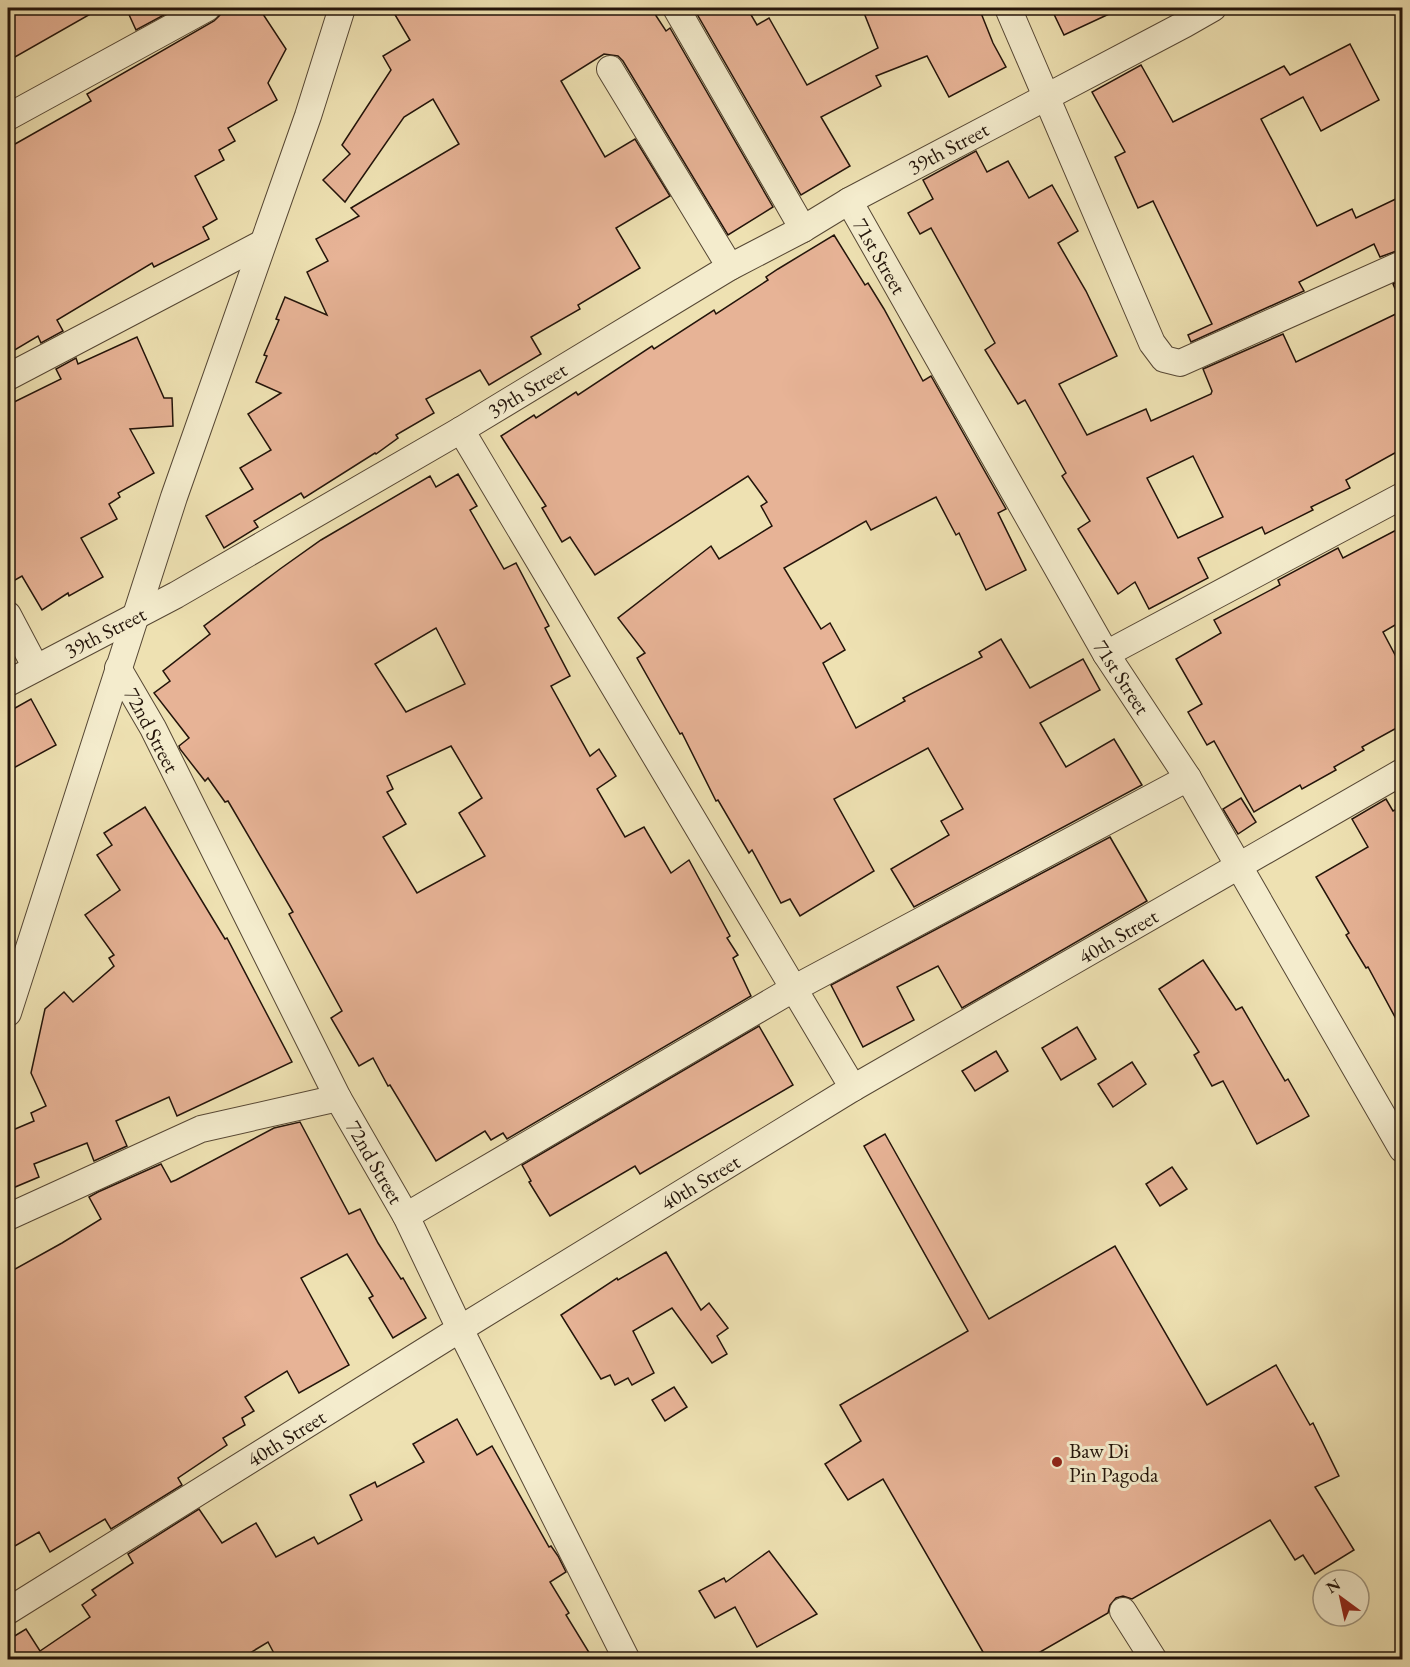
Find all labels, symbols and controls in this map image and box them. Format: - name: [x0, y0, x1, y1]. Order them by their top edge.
- street label: 39th Street: [903, 115, 994, 181]
- street label: 71st Street: [847, 213, 913, 299]
- street label: 39th Street: [482, 356, 572, 424]
- street label: 39th Street: [60, 600, 151, 664]
- street label: 71st Street: [1088, 634, 1156, 720]
- street label: 72nd Street: [118, 683, 186, 777]
- street label: 40th Street: [1073, 902, 1163, 970]
- street label: 72nd Street: [340, 1115, 410, 1209]
- street label: 40th Street: [655, 1148, 745, 1216]
- street label: 40th Street: [242, 1403, 331, 1473]
- place label: Baw Di Pin Pagoda: [1069, 1437, 1159, 1488]
- marker: Baw Di Pin Pagoda: [1050, 1455, 1064, 1469]
- north arrow: [1311, 1568, 1371, 1628]
- text: N: [1322, 1573, 1344, 1598]

